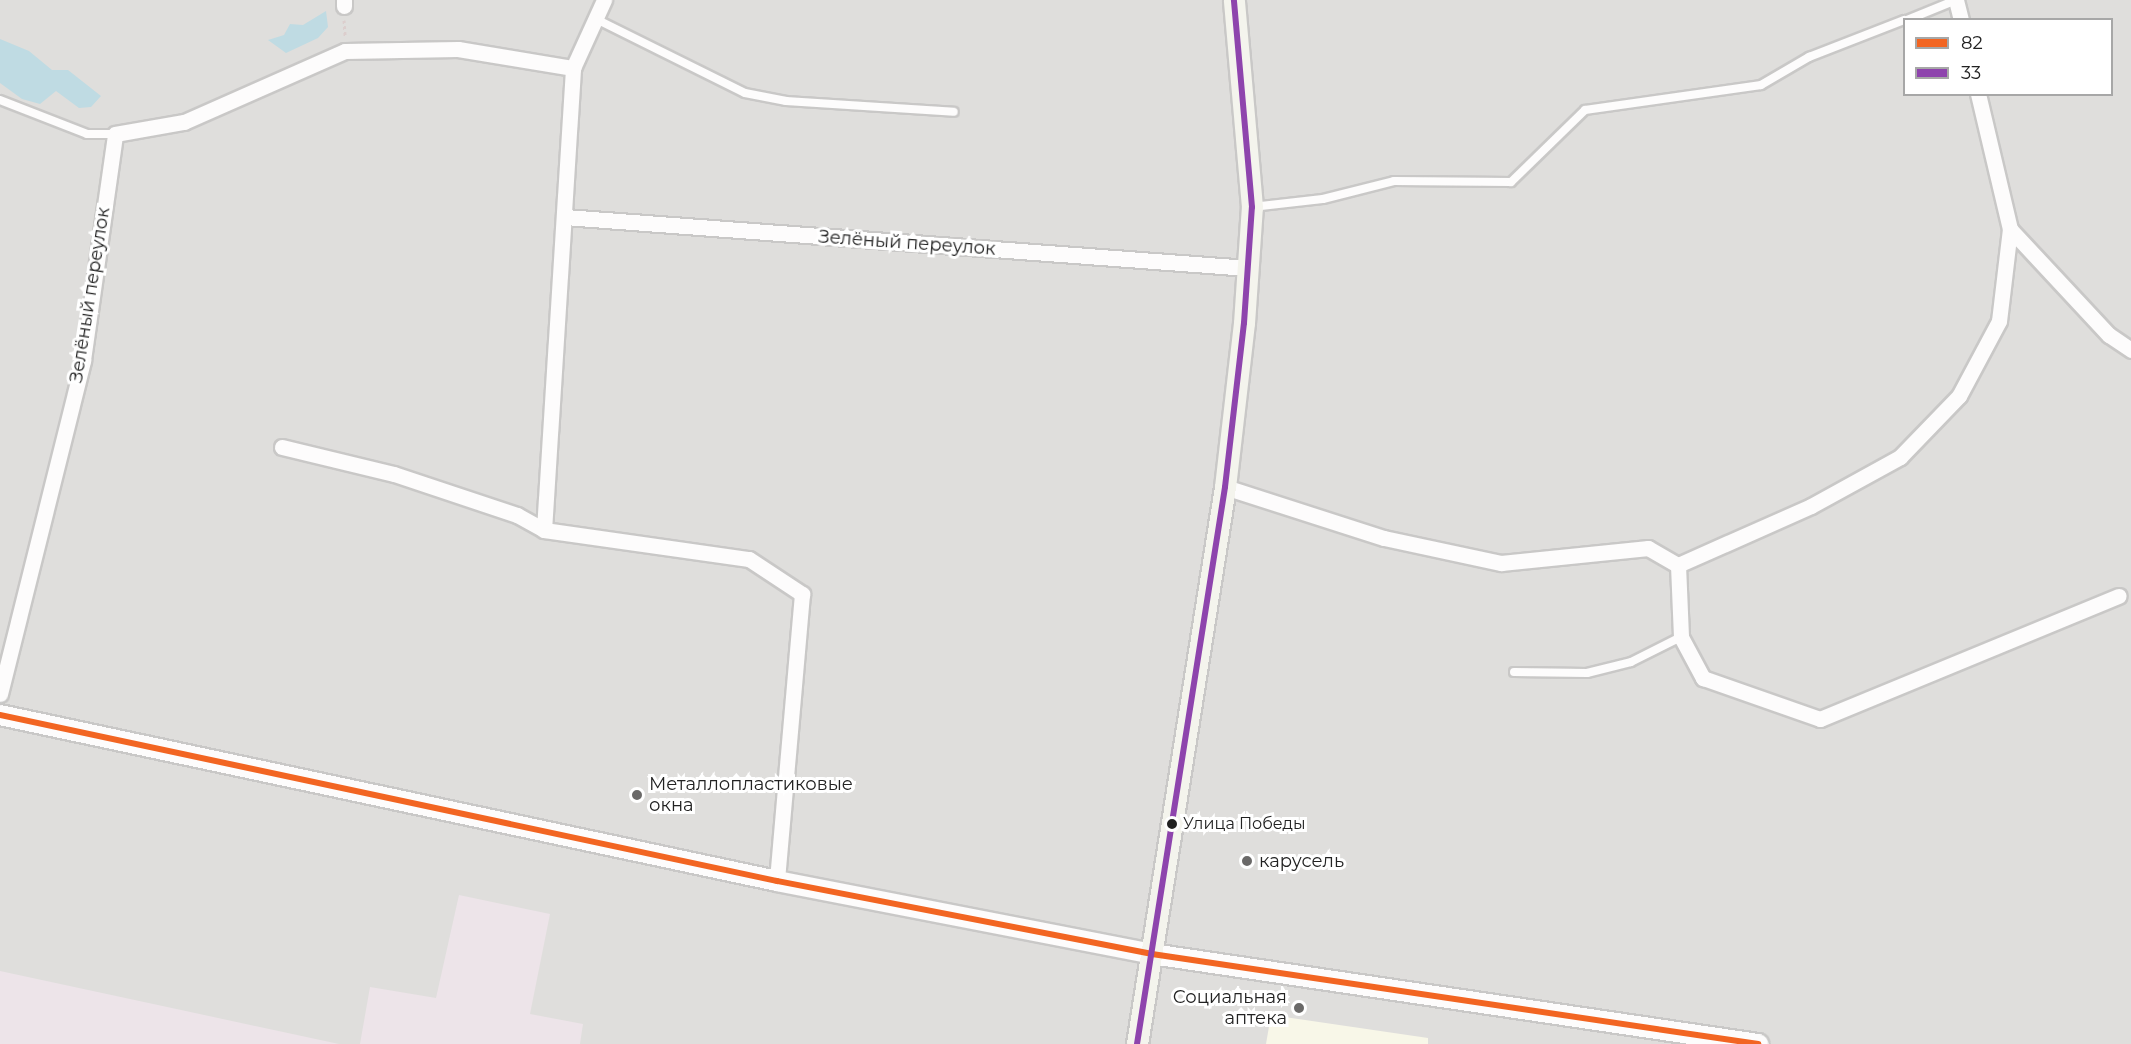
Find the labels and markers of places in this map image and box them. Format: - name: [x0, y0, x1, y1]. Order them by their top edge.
- place label: Металлопластиковые окна: [649, 774, 853, 816]
- marker: Металлопластиковые окна: [630, 788, 644, 802]
- place label: Улица Победы: [1183, 814, 1306, 834]
- marker: Улица Победы: [1166, 818, 1178, 830]
- place label: карусель: [1259, 850, 1344, 872]
- marker: карусель: [1240, 854, 1254, 868]
- place label: Социальная аптека: [1173, 987, 1287, 1030]
- marker: Социальная аптека: [1292, 1001, 1306, 1015]

